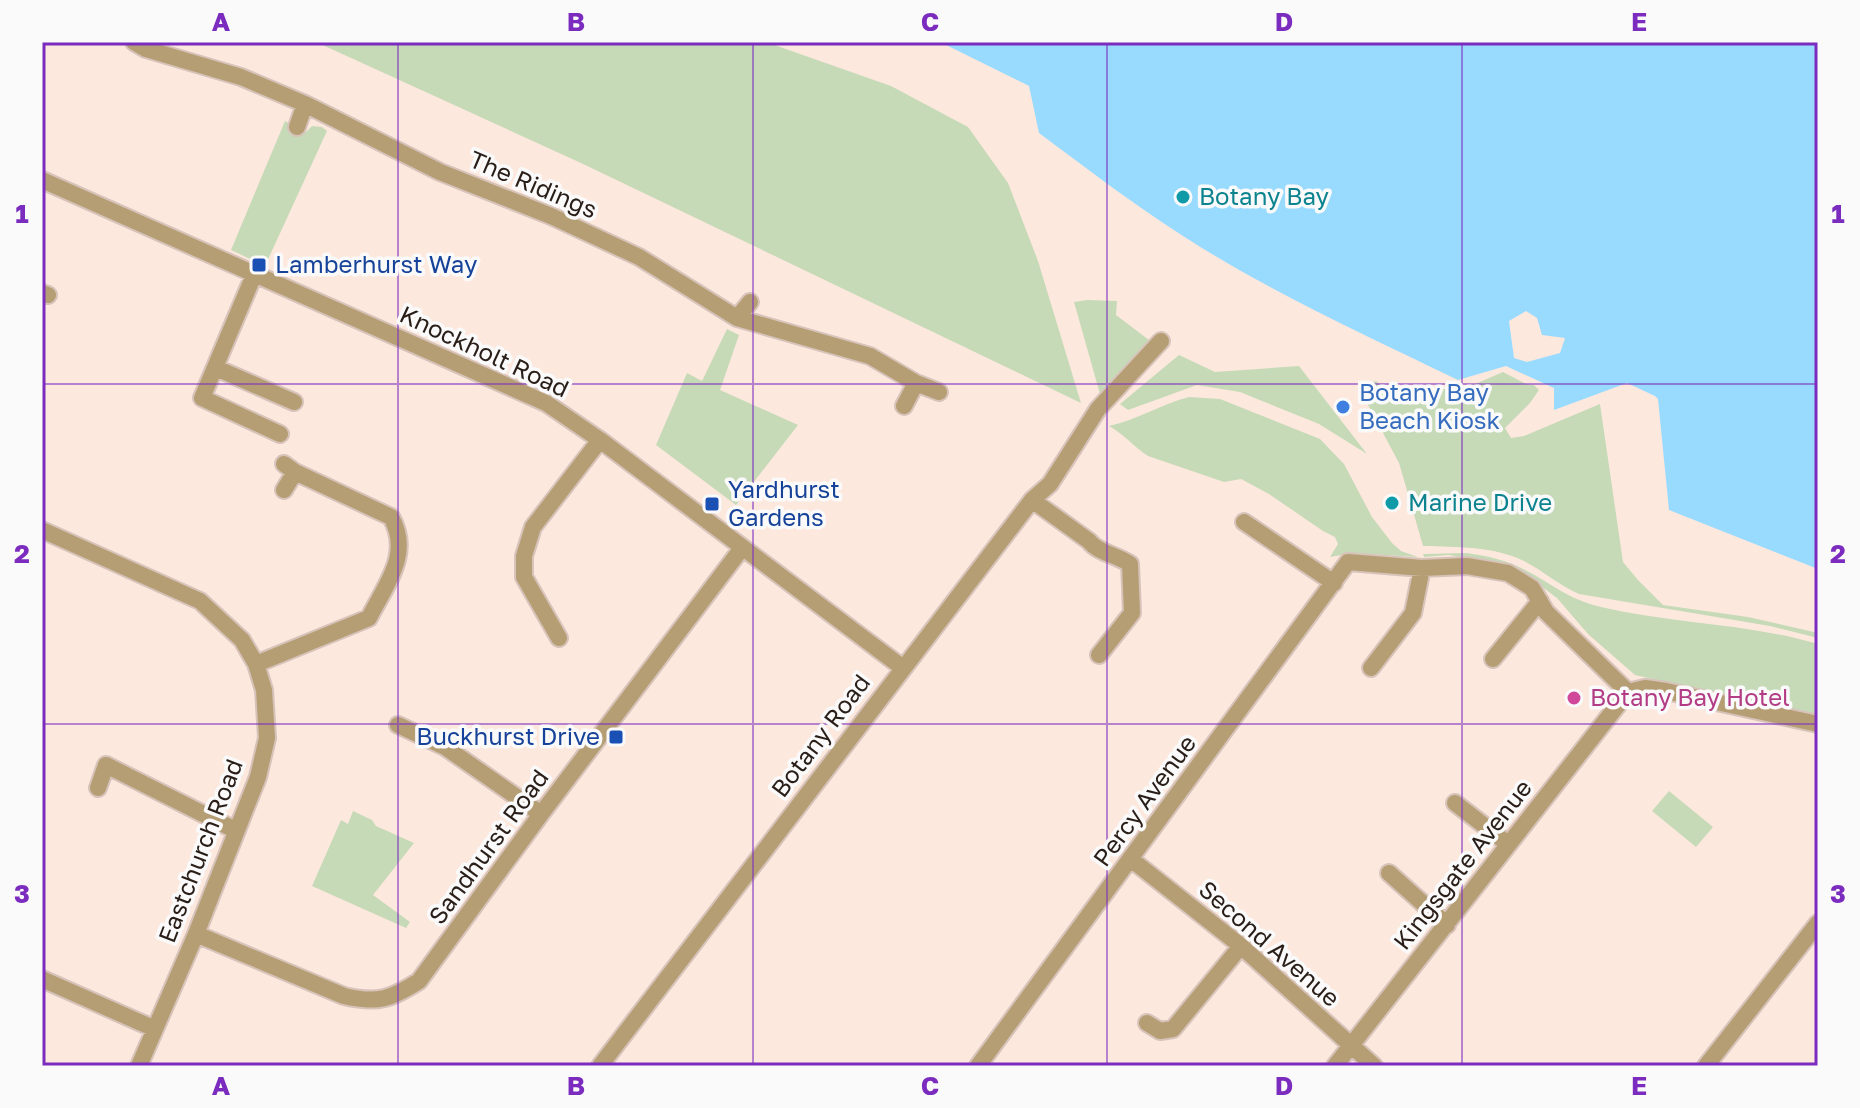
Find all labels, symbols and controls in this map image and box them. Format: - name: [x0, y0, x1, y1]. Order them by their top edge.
- text: A: [212, 6, 231, 37]
- text: B: [567, 6, 585, 37]
- text: C: [921, 6, 939, 37]
- text: D: [1275, 6, 1293, 37]
- text: E: [1631, 6, 1647, 37]
- street label: The Ridings: [465, 144, 602, 223]
- place label: Botany Bay: [1199, 181, 1329, 210]
- marker: Botany Bay: [1174, 188, 1192, 206]
- text: 1: [15, 198, 29, 229]
- text: 1: [1831, 198, 1845, 229]
- place label: Lamberhurst Way: [275, 249, 477, 278]
- marker: Lamberhurst Way: [250, 256, 268, 274]
- street label: Knockholt Road: [396, 299, 574, 402]
- place label: Botany Bay Beach Kiosk: [1359, 377, 1500, 434]
- marker: Botany Bay Beach Kiosk: [1334, 398, 1352, 416]
- place label: Yardhurst Gardens: [728, 474, 840, 531]
- place label: Marine Drive: [1408, 487, 1552, 516]
- marker: Marine Drive: [1383, 494, 1401, 512]
- marker: Yardhurst Gardens: [703, 495, 721, 513]
- text: 2: [14, 538, 30, 569]
- text: 2: [1830, 538, 1846, 569]
- street label: Botany Road: [764, 668, 875, 802]
- place label: Botany Bay Hotel: [1590, 682, 1790, 711]
- marker: Botany Bay Hotel: [1565, 689, 1583, 707]
- place label: Buckhurst Drive: [416, 721, 600, 750]
- marker: Buckhurst Drive: [607, 728, 625, 746]
- street label: Percy Avenue: [1086, 729, 1201, 871]
- street label: Eastchurch Road: [151, 755, 248, 946]
- street label: Sandhurst Road: [422, 763, 554, 929]
- street label: Kingsgate Avenue: [1386, 773, 1537, 955]
- street label: Second Avenue: [1194, 874, 1346, 1012]
- text: 3: [14, 878, 30, 909]
- text: 3: [1830, 878, 1846, 909]
- text: A: [212, 1070, 231, 1101]
- text: B: [567, 1070, 585, 1101]
- text: C: [921, 1070, 939, 1101]
- text: D: [1275, 1070, 1293, 1101]
- text: E: [1631, 1070, 1647, 1101]

